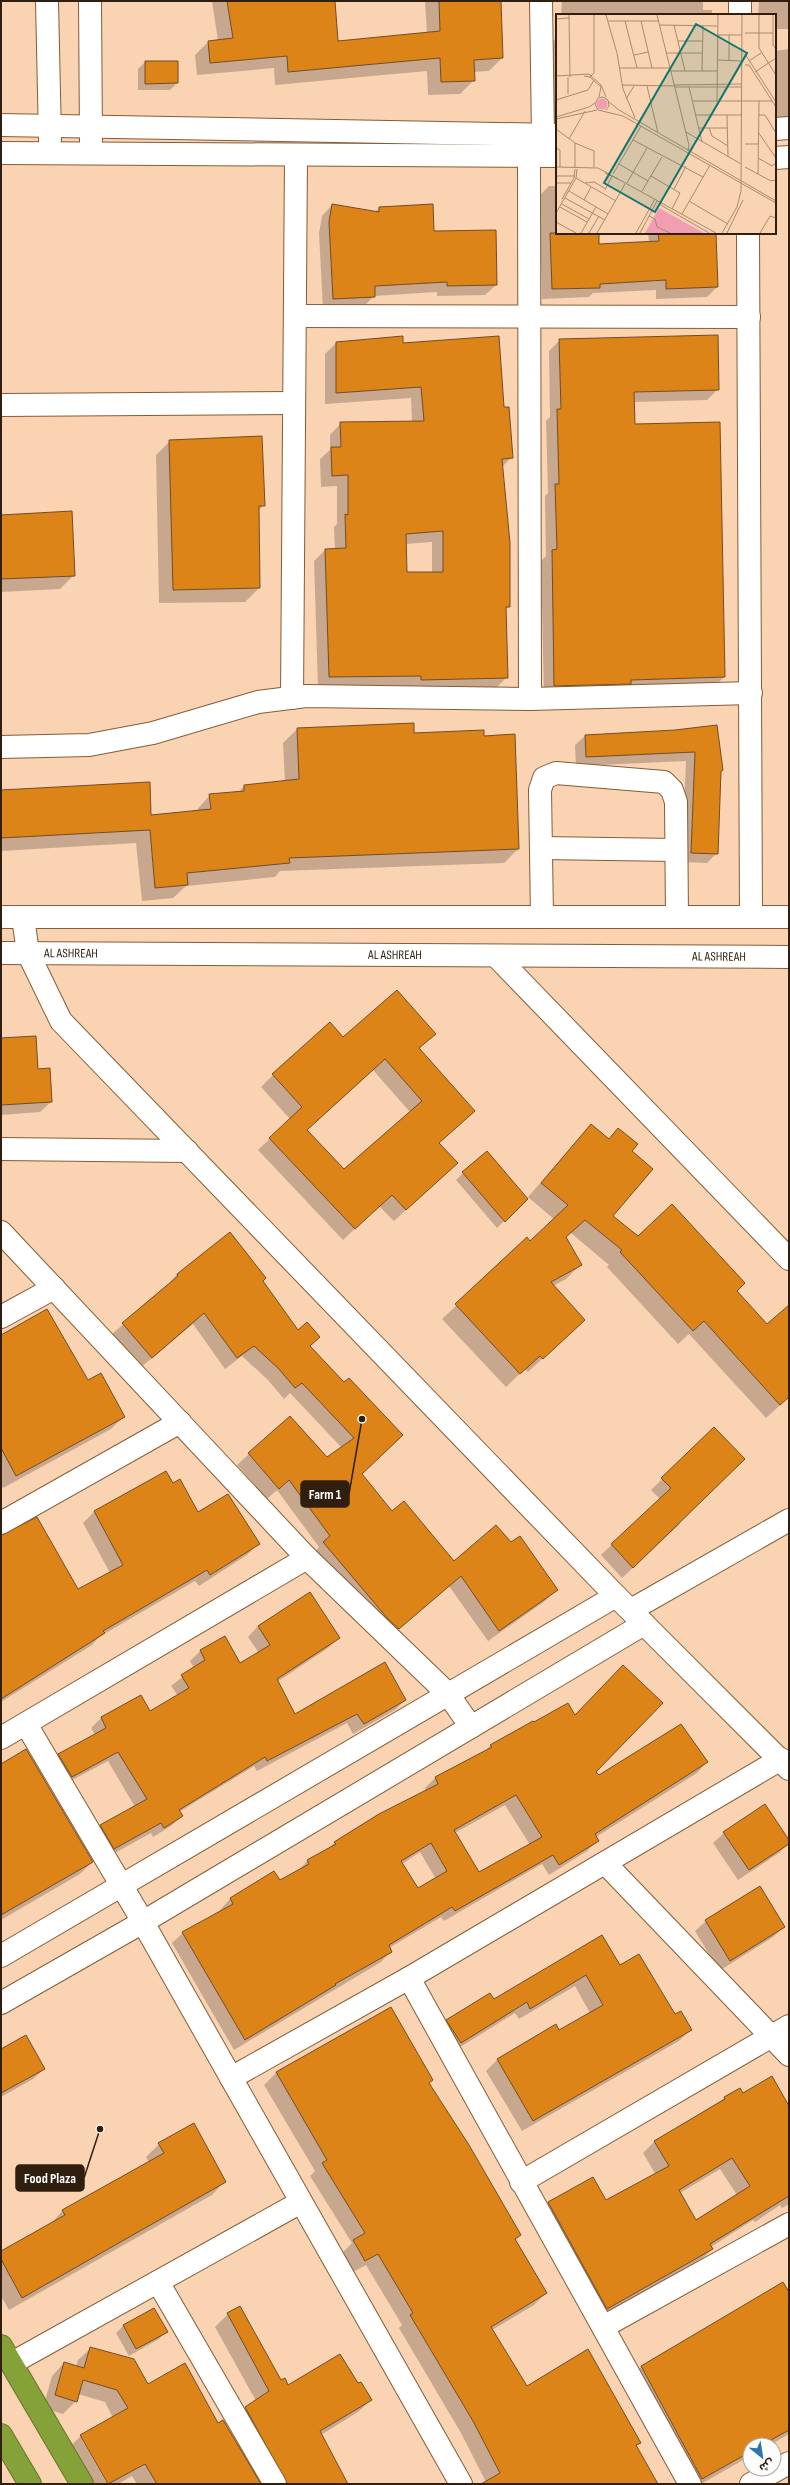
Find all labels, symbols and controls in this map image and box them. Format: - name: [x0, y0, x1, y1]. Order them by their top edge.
- inset map: [556, 14, 776, 234]
- street label: AL ASHREAH: [43, 945, 98, 961]
- street label: AL ASHREAH: [367, 947, 422, 963]
- street label: AL ASHREAH: [691, 949, 746, 965]
- callout: Farm 1: [301, 1481, 349, 1507]
- text: Farm 1: [309, 1486, 342, 1503]
- callout: Food Plaza: [16, 2165, 84, 2191]
- text: Food Plaza: [24, 2170, 76, 2187]
- north arrow: [742, 2437, 782, 2477]
- text: ش: [757, 2456, 777, 2475]

